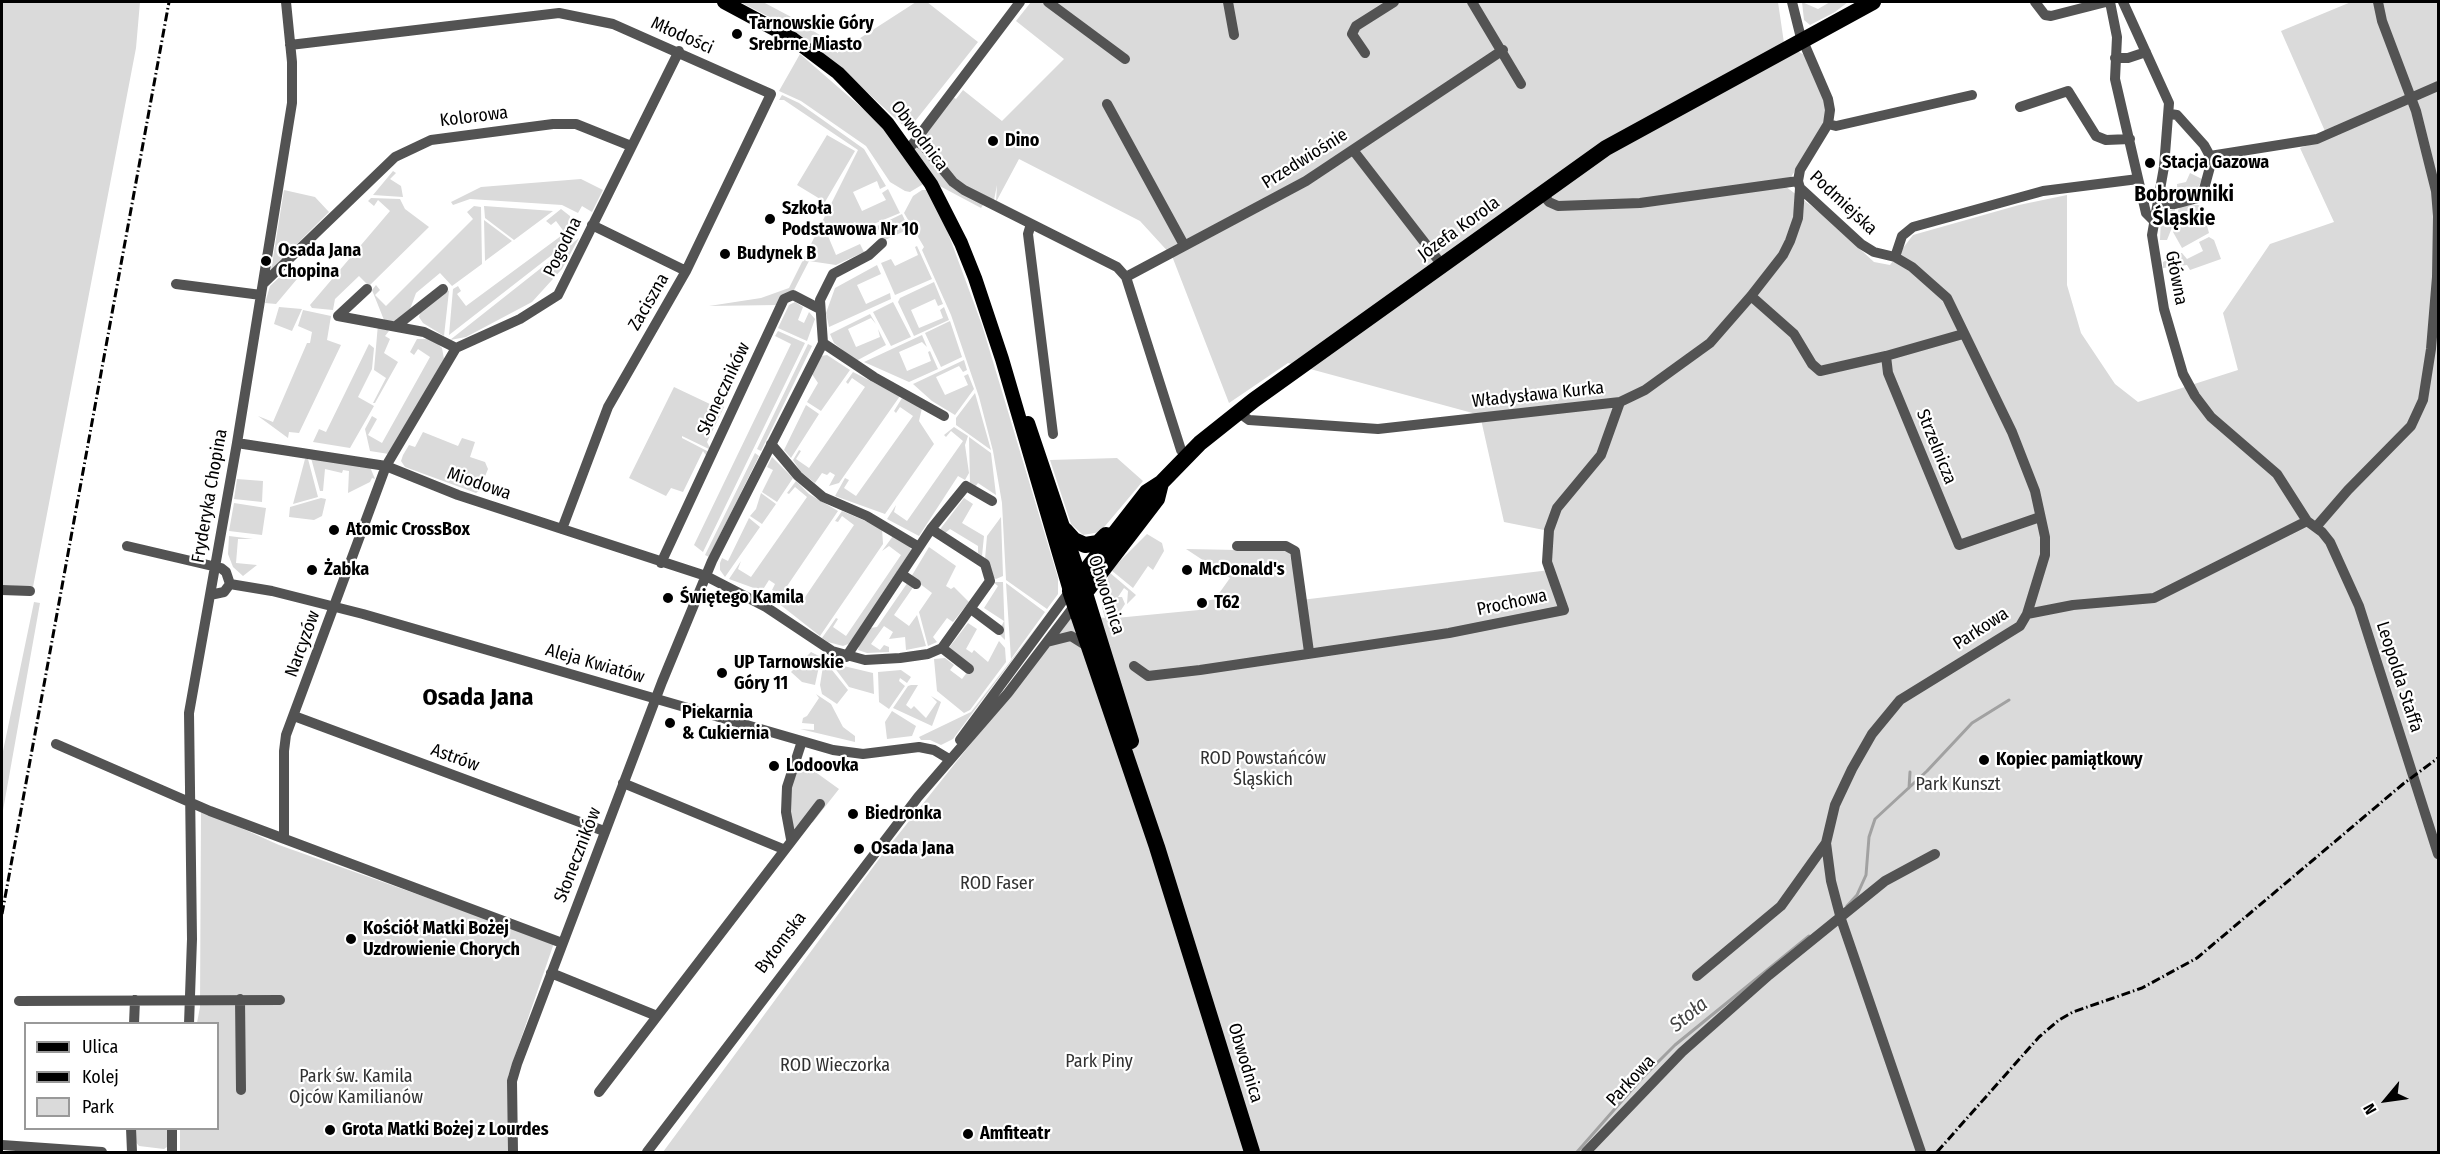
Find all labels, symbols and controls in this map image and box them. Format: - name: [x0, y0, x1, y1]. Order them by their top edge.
- street label: Młodości: [647, 13, 717, 59]
- place label: Tarnowskie Góry Srebrne Miasto: [749, 13, 874, 56]
- marker: Tarnowskie Góry Srebrne Miasto: [730, 27, 744, 41]
- street label: Obwodnica: [886, 97, 952, 175]
- street label: Kolorowa: [439, 102, 509, 132]
- street label: Przedwiośnie: [1258, 124, 1352, 194]
- place label: Dino: [1005, 130, 1039, 152]
- marker: Dino: [986, 134, 1000, 148]
- place label: Stacja Gazowa: [2162, 152, 2269, 174]
- marker: Stacja Gazowa: [2143, 156, 2157, 170]
- street label: Podmiejska: [1805, 166, 1881, 240]
- district label: Bobrowniki Śląskie: [2134, 182, 2234, 232]
- street label: Józefa Korola: [1414, 192, 1504, 266]
- place label: Szkoła Podstawowa Nr 10: [782, 198, 919, 240]
- marker: Szkoła Podstawowa Nr 10: [763, 212, 777, 226]
- street label: Pogodna: [539, 214, 587, 280]
- place label: Osada Jana Chopina: [278, 240, 361, 282]
- place label: Budynek B: [737, 243, 816, 265]
- marker: Budynek B: [718, 247, 732, 261]
- street label: Główna: [2160, 249, 2192, 307]
- marker: Osada Jana Chopina: [259, 254, 273, 268]
- street label: Zaciszna: [624, 270, 674, 334]
- street label: Słoneczników: [693, 339, 755, 439]
- street label: Władysława Kurka: [1471, 377, 1605, 413]
- street label: Strzelnicza: [1911, 406, 1961, 488]
- street label: Fryderyka Chopina: [188, 427, 232, 565]
- street label: Miodowa: [444, 463, 514, 505]
- place label: Atomic CrossBox: [346, 519, 470, 541]
- marker: Atomic CrossBox: [327, 523, 341, 537]
- street label: Obwodnica: [1083, 553, 1129, 637]
- place label: Żabka: [324, 559, 369, 581]
- place label: McDonald's: [1199, 559, 1285, 581]
- marker: Żabka: [305, 563, 319, 577]
- marker: McDonald's: [1180, 563, 1194, 577]
- street label: Prochowa: [1475, 585, 1549, 621]
- place label: Świętego Kamila: [680, 587, 804, 609]
- marker: Świętego Kamila: [661, 591, 675, 605]
- place label: T62: [1214, 592, 1240, 614]
- marker: T62: [1195, 596, 1209, 610]
- street label: Parkowa: [1949, 603, 2013, 655]
- street label: Narcyzów: [281, 608, 325, 680]
- street label: Leopolda Staffa: [2371, 619, 2427, 735]
- street label: Aleja Kwiatów: [543, 640, 647, 688]
- place label: UP Tarnowskie Góry 11: [734, 652, 844, 694]
- marker: UP Tarnowskie Góry 11: [715, 666, 729, 680]
- district label: Osada Jana: [423, 684, 533, 712]
- place label: Piekarnia & Cukiernia: [682, 702, 769, 744]
- marker: Piekarnia & Cukiernia: [663, 716, 677, 730]
- street label: Astrów: [428, 739, 482, 777]
- park label: ROD Powstańców Śląskich: [1200, 748, 1326, 790]
- place label: Kopiec pamiątkowy: [1996, 749, 2143, 771]
- marker: Kopiec pamiątkowy: [1977, 753, 1991, 767]
- place label: Lodoovka: [786, 755, 859, 777]
- marker: Lodoovka: [767, 759, 781, 773]
- park label: Park Kunszt: [1915, 774, 2001, 796]
- place label: Biedronka: [865, 803, 942, 825]
- street label: Słoneczników: [550, 804, 606, 906]
- marker: Biedronka: [846, 807, 860, 821]
- place label: Osada Jana: [871, 838, 954, 860]
- marker: Osada Jana: [852, 842, 866, 856]
- park label: ROD Faser: [960, 873, 1034, 895]
- street label: Bytomska: [751, 908, 811, 978]
- place label: Kościół Matki Bożej Uzdrowienie Chorych: [363, 918, 520, 960]
- marker: Kościół Matki Bożej Uzdrowienie Chorych: [344, 932, 358, 946]
- water label: Stoła: [1665, 992, 1713, 1038]
- street label: Obwodnica: [1223, 1021, 1267, 1105]
- legend: [24, 1022, 219, 1130]
- text: Ulica: [82, 1036, 118, 1058]
- park label: Park Piny: [1065, 1051, 1133, 1073]
- street label: Parkowa: [1602, 1051, 1660, 1111]
- park label: ROD Wieczorka: [780, 1055, 890, 1077]
- text: Kolej: [82, 1066, 119, 1088]
- park label: Park św. Kamila Ojców Kamilianów: [289, 1066, 423, 1108]
- north arrow: [2356, 1070, 2416, 1130]
- text: Park: [82, 1096, 114, 1118]
- text: N: [2359, 1100, 2380, 1118]
- place label: Grota Matki Bożej z Lourdes: [342, 1119, 549, 1141]
- marker: Grota Matki Bożej z Lourdes: [323, 1123, 337, 1137]
- place label: Amfiteatr: [980, 1123, 1050, 1145]
- marker: Amfiteatr: [961, 1127, 975, 1141]

